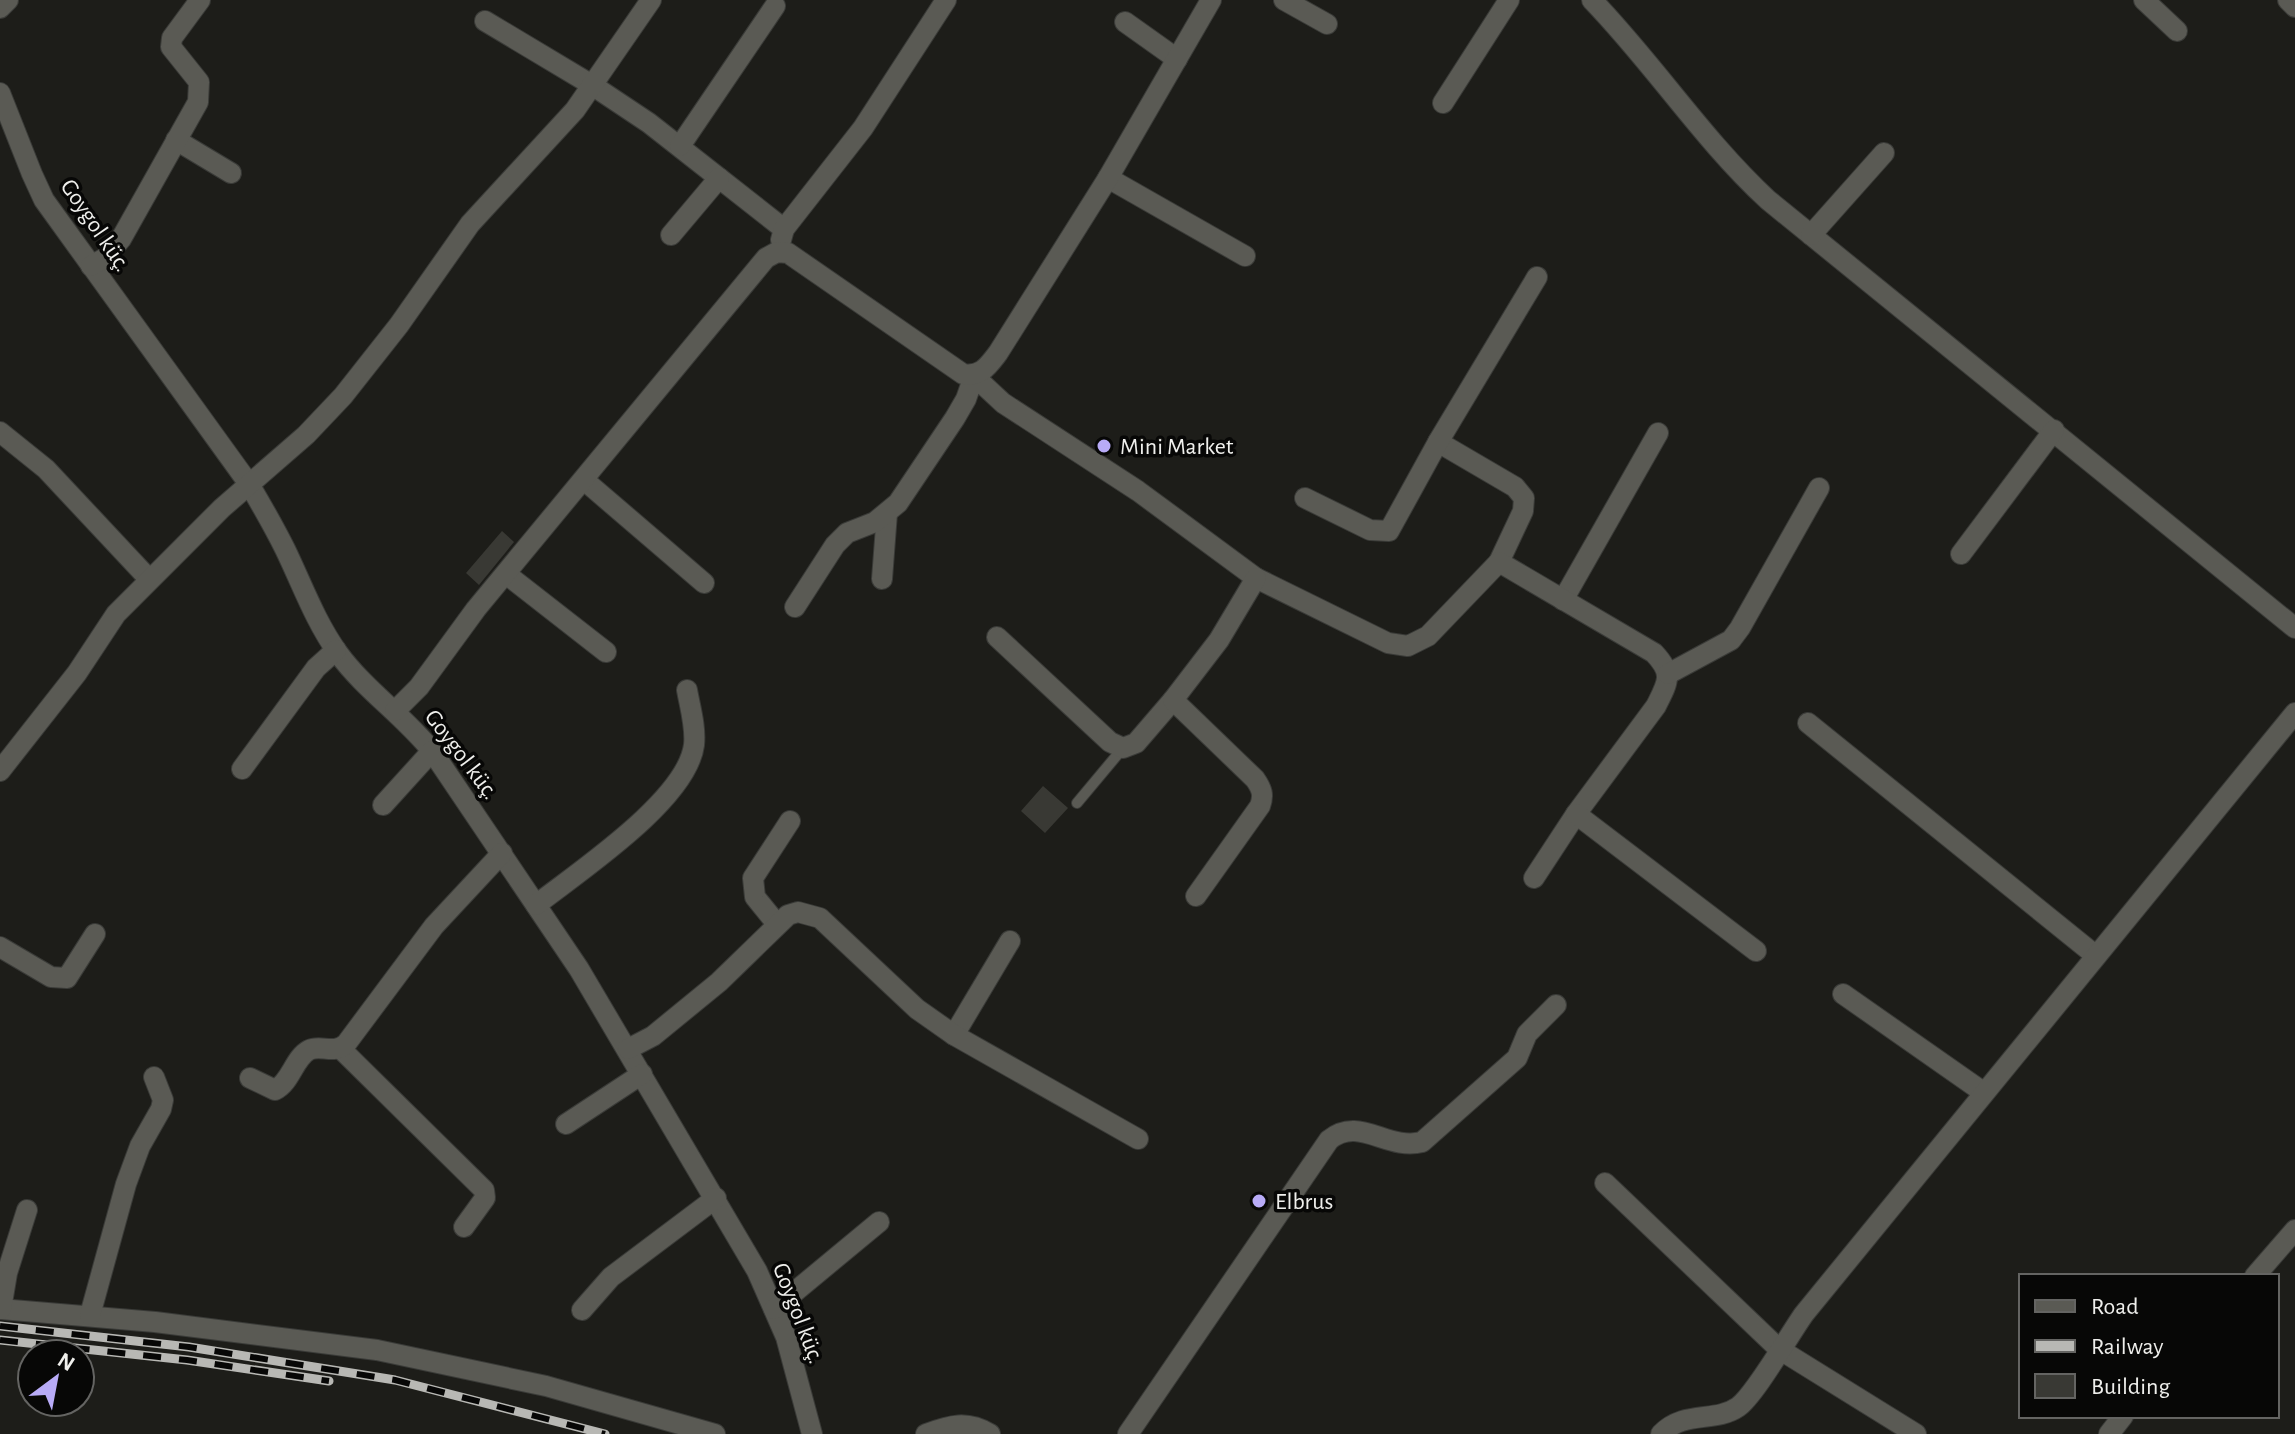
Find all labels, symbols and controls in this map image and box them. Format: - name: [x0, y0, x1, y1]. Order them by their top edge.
- street label: Goygol küç.: [56, 175, 135, 276]
- place label: Mini Market: [1120, 435, 1234, 459]
- marker: Mini Market: [1095, 437, 1113, 455]
- street label: Goygol küç.: [420, 705, 503, 804]
- place label: Elbrus: [1275, 1190, 1333, 1214]
- marker: Elbrus: [1250, 1192, 1268, 1210]
- street label: Goygol küç.: [768, 1260, 828, 1367]
- legend: [2019, 1274, 2279, 1418]
- text: Road: [2091, 1295, 2139, 1319]
- text: Railway: [2091, 1335, 2163, 1359]
- north arrow: [16, 1338, 96, 1418]
- text: N: [54, 1349, 78, 1375]
- text: Building: [2091, 1375, 2170, 1399]

